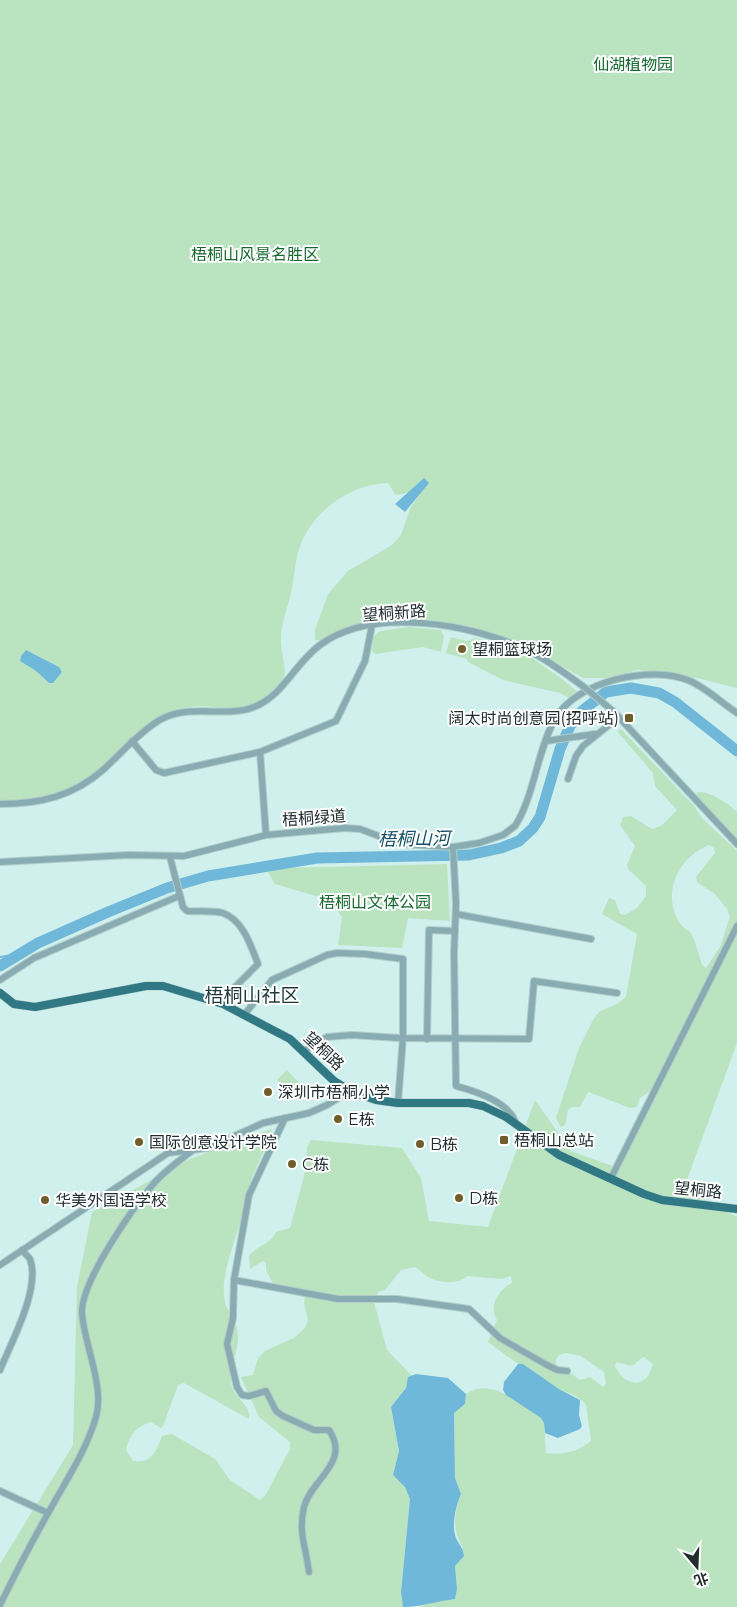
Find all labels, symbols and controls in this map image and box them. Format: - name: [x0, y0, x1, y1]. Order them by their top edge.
- park label: 仙湖植物园: [593, 55, 673, 74]
- park label: 梧桐山风景名胜区: [191, 245, 319, 264]
- street label: 望桐新路: [361, 601, 427, 625]
- place label: 望桐篮球场: [472, 640, 552, 659]
- marker: 望桐篮球场: [456, 643, 468, 655]
- place label: 阔太时尚创意园(招呼站): [448, 709, 619, 728]
- marker: 阔太时尚创意园(招呼站): [623, 712, 635, 724]
- street label: 梧桐绿道: [281, 806, 347, 830]
- water label: 梧桐山河: [378, 827, 453, 851]
- park label: 梧桐山文体公园: [319, 893, 431, 912]
- district label: 梧桐山社区: [204, 984, 300, 1007]
- street label: 望桐路: [300, 1028, 348, 1074]
- place label: 深圳市梧桐小学: [278, 1083, 390, 1102]
- marker: 深圳市梧桐小学: [262, 1086, 274, 1098]
- place label: E栋: [348, 1110, 375, 1129]
- marker: E栋: [332, 1113, 344, 1125]
- place label: 梧桐山总站: [514, 1131, 594, 1150]
- place label: 国际创意设计学院: [149, 1133, 277, 1152]
- marker: 梧桐山总站: [498, 1134, 510, 1146]
- place label: B栋: [430, 1135, 458, 1154]
- marker: 国际创意设计学院: [133, 1136, 145, 1148]
- marker: B栋: [414, 1138, 426, 1150]
- place label: C栋: [302, 1155, 329, 1174]
- marker: C栋: [286, 1158, 298, 1170]
- street label: 望桐路: [673, 1178, 723, 1202]
- place label: D栋: [469, 1189, 498, 1208]
- place label: 华美外国语学校: [55, 1191, 167, 1210]
- marker: D栋: [453, 1192, 465, 1204]
- marker: 华美外国语学校: [39, 1194, 51, 1206]
- north arrow: [672, 1542, 722, 1592]
- text: 北: [692, 1569, 711, 1590]

